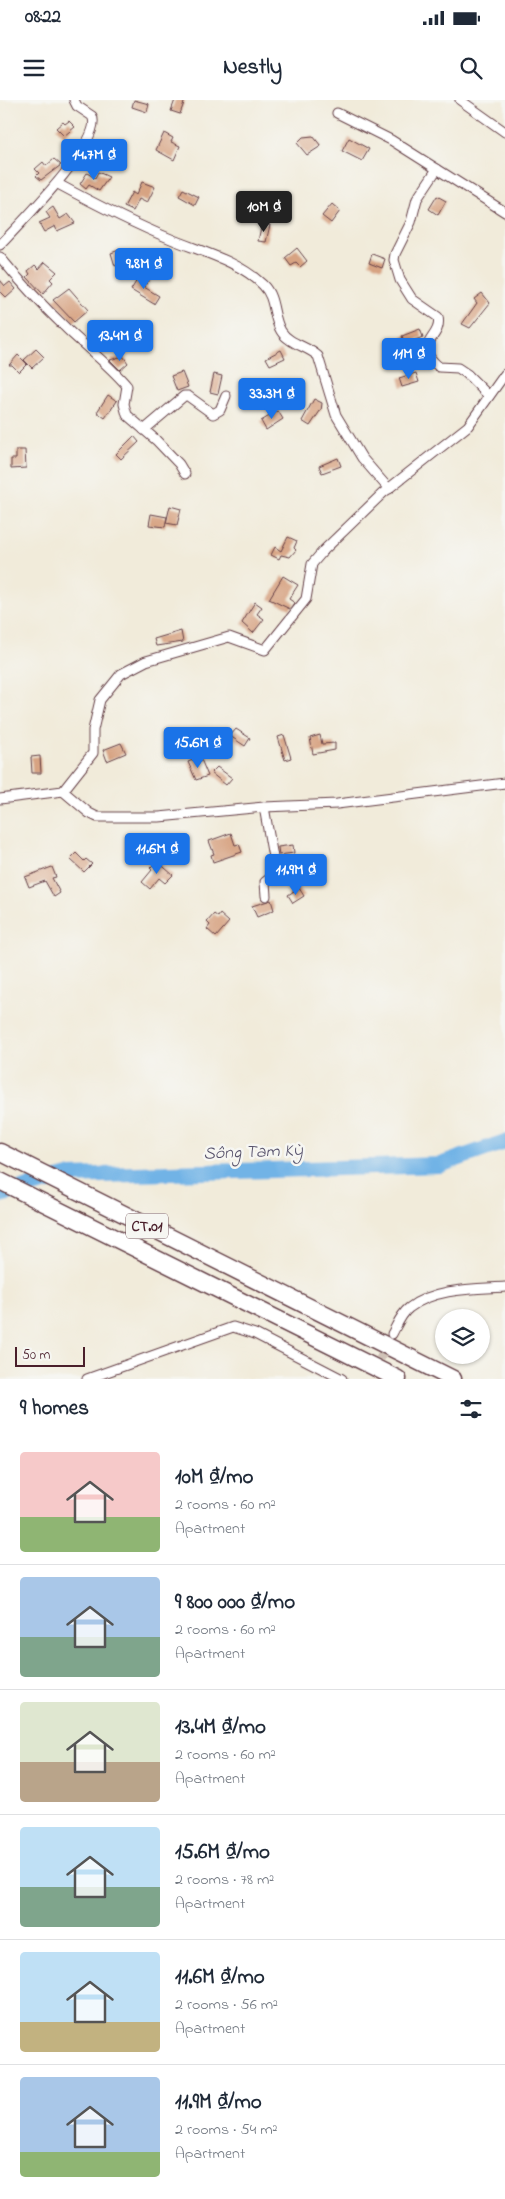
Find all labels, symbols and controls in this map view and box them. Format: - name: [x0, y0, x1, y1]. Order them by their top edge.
- text: 08:22: [25, 4, 61, 31]
- text: Nestly: [223, 52, 282, 84]
- icon: menu: [20, 54, 48, 82]
- icon: search: [457, 54, 485, 82]
- pin: 14.7M ₫: [48, 138, 140, 181]
- text: 14.7M ₫: [72, 143, 116, 167]
- pin: 10M ₫: [229, 190, 299, 233]
- text: 10M ₫: [247, 195, 281, 219]
- pin: 9.8M ₫: [103, 248, 185, 290]
- text: 9.8M ₫: [126, 252, 162, 276]
- pin: 13.4M ₫: [74, 320, 166, 362]
- text: 13.4M ₫: [98, 324, 142, 348]
- pin: 11M ₫: [374, 338, 444, 380]
- text: 11M ₫: [393, 342, 425, 366]
- pin: 33.3M ₫: [226, 378, 318, 420]
- text: 33.3M ₫: [249, 382, 295, 406]
- pin: 15.6M ₫: [152, 726, 244, 769]
- text: 15.6M ₫: [175, 731, 221, 755]
- pin: 11.6M ₫: [111, 832, 203, 875]
- text: 11.6M ₫: [136, 837, 178, 861]
- pin: 11.9M ₫: [250, 854, 342, 896]
- text: 11.9M ₫: [276, 858, 316, 882]
- water label: Sông Tam Kỳ: [203, 1138, 304, 1168]
- road number: CT.01: [126, 1214, 168, 1238]
- map controls: [435, 1309, 490, 1364]
- button: layers: [435, 1309, 490, 1364]
- scale bar: [15, 1344, 85, 1367]
- text: 50 m: [22, 1345, 50, 1366]
- text: 9 homes: [20, 1394, 89, 1424]
- icon: filters: [457, 1395, 485, 1423]
- text: 10M ₫/mo: [175, 1463, 254, 1493]
- icon: home: [60, 1472, 120, 1532]
- text: 2 rooms · 60 m²: [175, 1493, 276, 1517]
- text: Apartment: [175, 1517, 245, 1541]
- text: 9 800 000 ₫/mo: [175, 1588, 295, 1618]
- icon: home: [60, 1597, 120, 1657]
- text: 2 rooms · 60 m²: [175, 1618, 276, 1642]
- text: Apartment: [175, 1642, 245, 1666]
- text: 13.4M ₫/mo: [175, 1713, 266, 1743]
- icon: home: [60, 1722, 120, 1782]
- text: 2 rooms · 60 m²: [175, 1743, 276, 1767]
- text: Apartment: [175, 1767, 245, 1791]
- text: 15.6M ₫/mo: [175, 1838, 270, 1868]
- icon: home: [60, 1847, 120, 1907]
- text: 2 rooms · 78 m²: [175, 1868, 274, 1892]
- text: Apartment: [175, 1892, 245, 1916]
- text: 11.6M ₫/mo: [175, 1963, 265, 1993]
- icon: home: [60, 1972, 120, 2032]
- text: 2 rooms · 56 m²: [175, 1993, 278, 2017]
- text: Apartment: [175, 2017, 245, 2041]
- text: 11.9M ₫/mo: [175, 2088, 262, 2118]
- icon: home: [60, 2097, 120, 2157]
- text: 2 rooms · 54 m²: [175, 2118, 277, 2142]
- text: Apartment: [175, 2142, 245, 2166]

